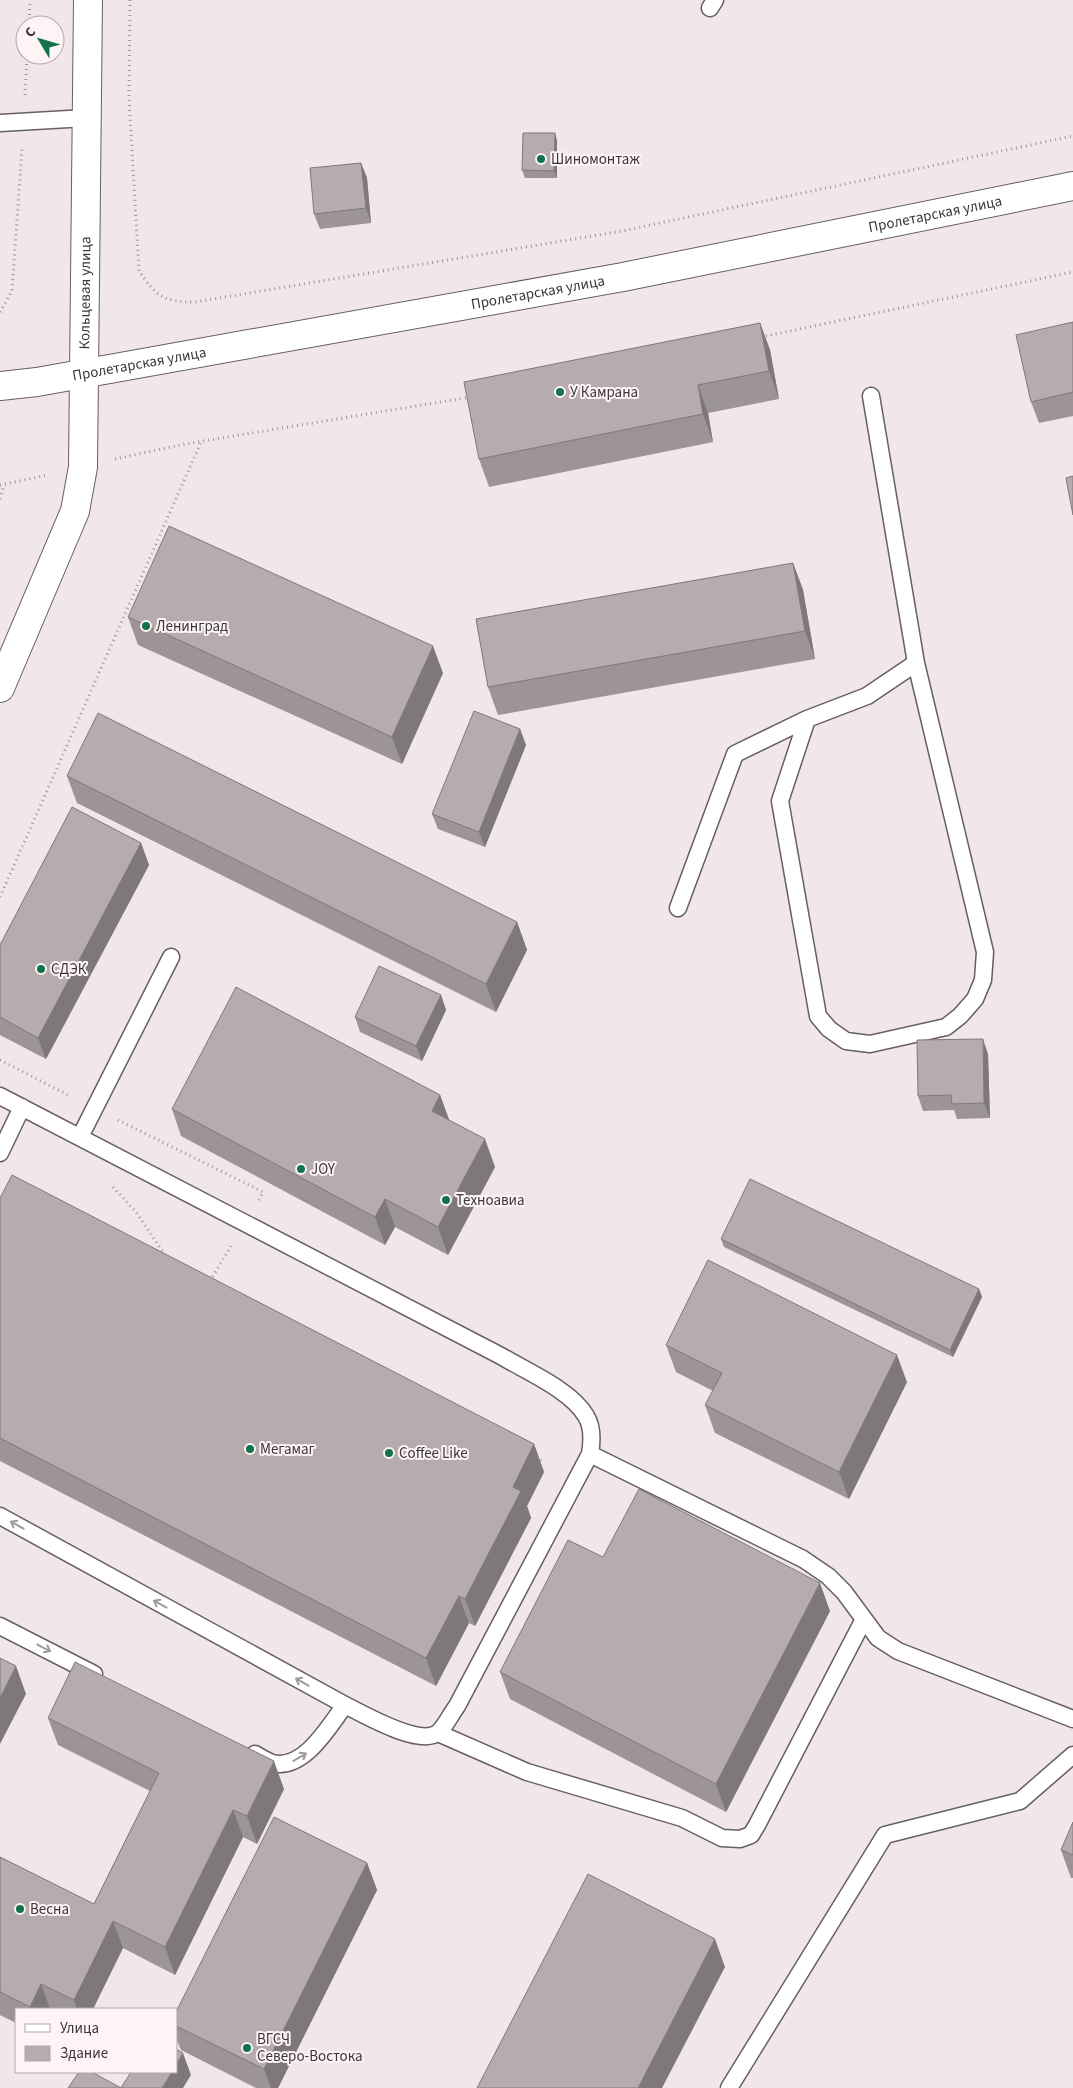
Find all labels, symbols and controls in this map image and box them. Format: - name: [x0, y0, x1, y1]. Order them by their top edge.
- north arrow: [15, 15, 65, 65]
- text: С: [20, 23, 41, 42]
- place label: Шиномонтаж: [551, 149, 640, 170]
- marker: Шиномонтаж: [535, 153, 547, 165]
- street label: Пролетарская улица: [867, 191, 1004, 238]
- street label: Кольцевая улица: [74, 236, 96, 350]
- street label: Пролетарская улица: [469, 270, 607, 315]
- street label: Пролетарская улица: [71, 342, 208, 386]
- place label: У Камрана: [570, 382, 638, 403]
- marker: У Камрана: [554, 386, 566, 398]
- place label: Ленинград: [156, 616, 228, 637]
- marker: Ленинград: [140, 620, 152, 632]
- place label: СДЭК: [51, 959, 87, 980]
- marker: СДЭК: [35, 963, 47, 975]
- place label: JOY: [311, 1159, 336, 1180]
- marker: JOY: [295, 1163, 307, 1175]
- place label: Техноавиа: [456, 1190, 525, 1211]
- marker: Техноавиа: [440, 1194, 452, 1206]
- place label: Мегамаг: [260, 1439, 315, 1460]
- marker: Мегамаг: [244, 1443, 256, 1455]
- place label: Coffee Like: [399, 1443, 468, 1464]
- marker: Coffee Like: [383, 1447, 395, 1459]
- one-way arrow: [10, 1520, 25, 1530]
- one-way arrow: [153, 1598, 167, 1608]
- one-way arrow: [36, 1643, 51, 1653]
- one-way arrow: [295, 1677, 310, 1686]
- one-way arrow: [292, 1751, 306, 1761]
- place label: Весна: [30, 1899, 69, 1920]
- marker: Весна: [14, 1903, 26, 1915]
- legend: [15, 2008, 178, 2073]
- text: Улица: [60, 2018, 99, 2039]
- place label: ВГСЧ Северо-Востока: [257, 2029, 363, 2067]
- marker: ВГСЧ Северо-Востока: [241, 2042, 253, 2054]
- text: Здание: [60, 2043, 108, 2064]

